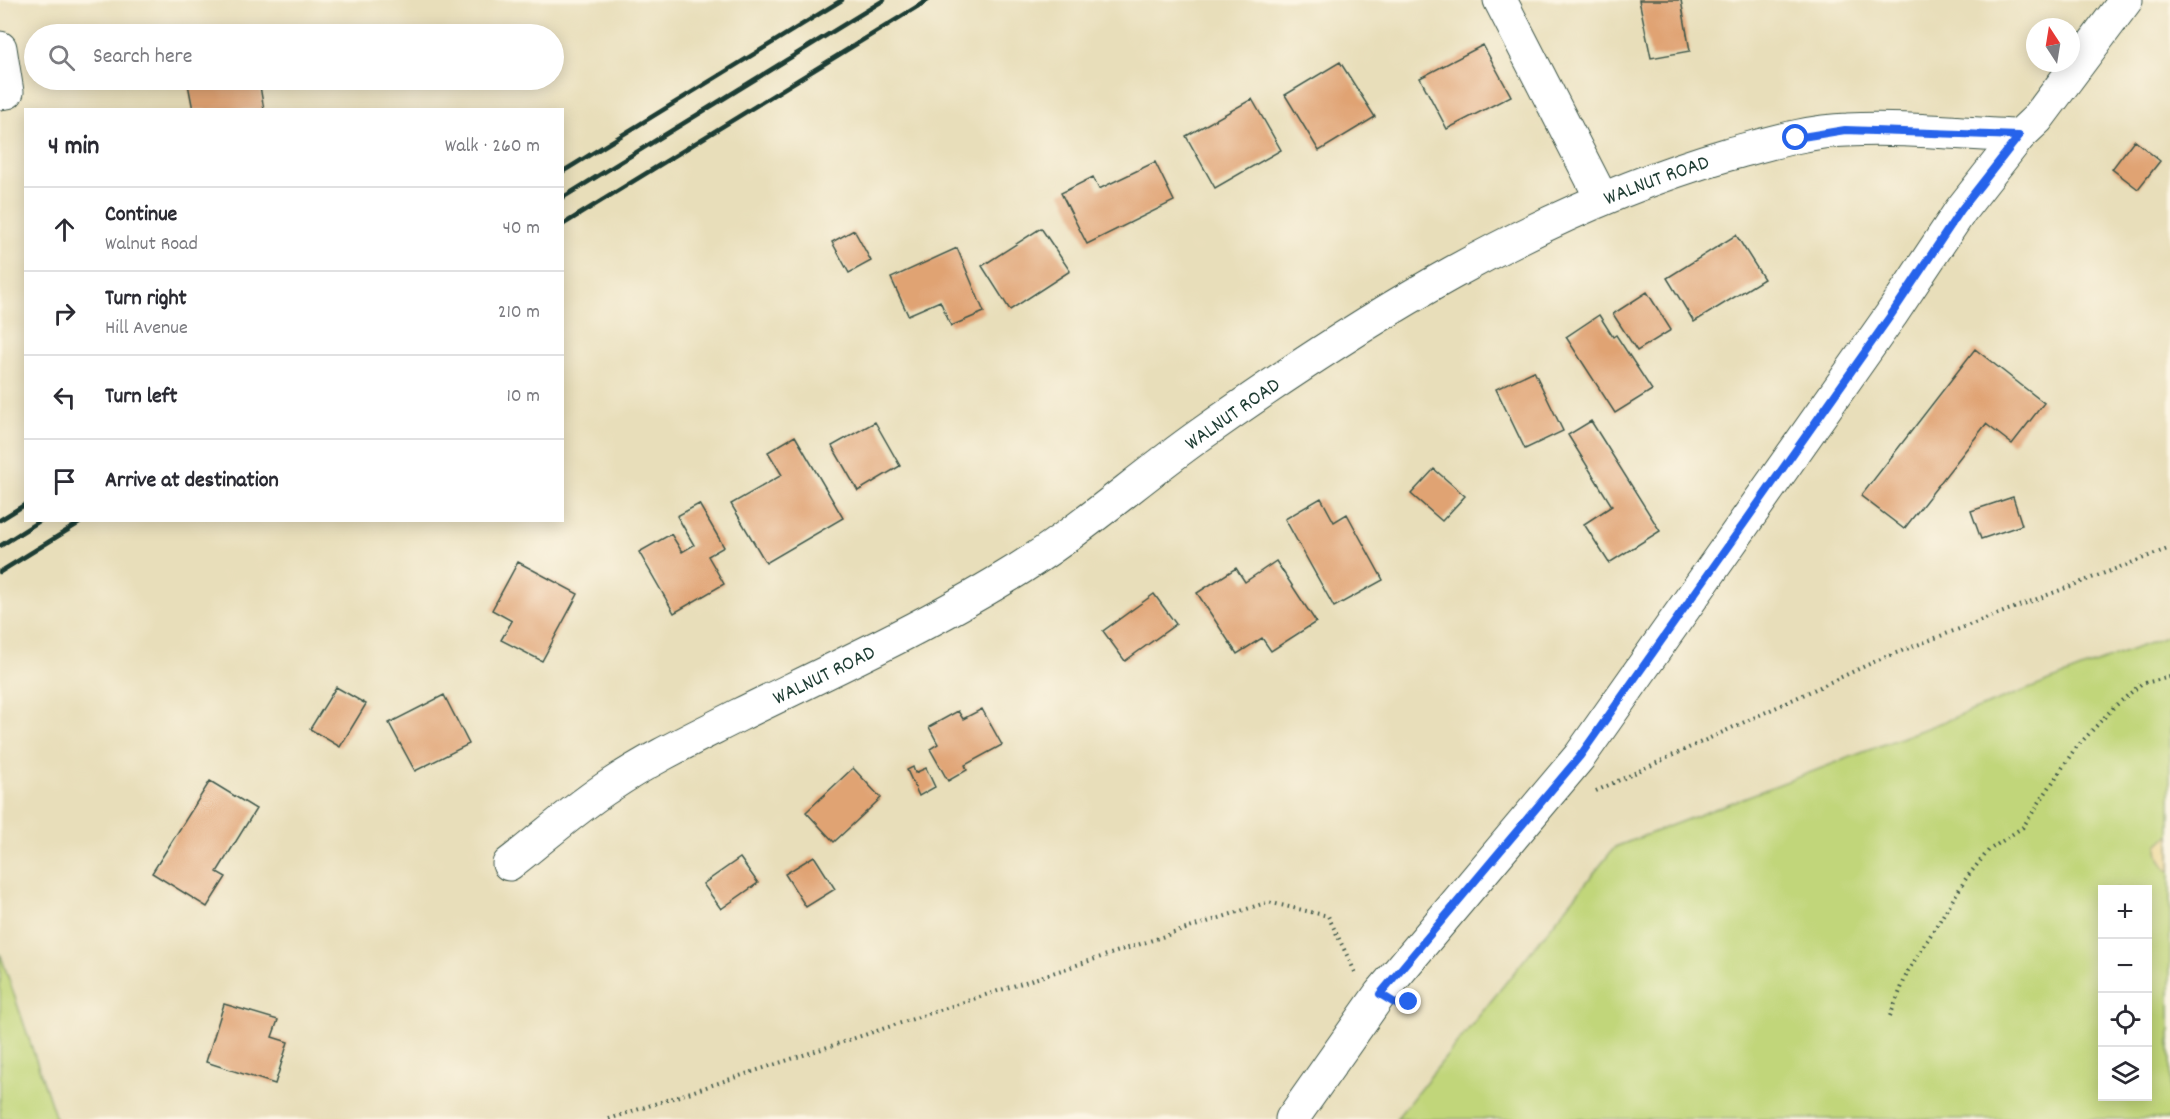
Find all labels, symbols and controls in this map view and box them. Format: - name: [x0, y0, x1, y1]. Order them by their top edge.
- north arrow: [2026, 18, 2080, 72]
- search box: [24, 24, 564, 90]
- icon: search: [45, 41, 78, 74]
- text: Search here: [93, 42, 192, 73]
- route start: [1782, 124, 1808, 150]
- text: 4 min: [48, 129, 99, 166]
- text: Walk · 260 m: [445, 133, 540, 161]
- street label: WALNUT ROAD: [1600, 149, 1714, 215]
- text: Continue: [105, 200, 177, 231]
- icon: ahead: [48, 213, 81, 246]
- text: 40 m: [502, 215, 540, 243]
- text: Walnut Road: [105, 231, 198, 259]
- text: Turn right: [105, 284, 187, 315]
- icon: right: [48, 297, 81, 330]
- text: 210 m: [498, 299, 540, 327]
- text: Hill Avenue: [105, 315, 188, 343]
- street label: WALNUT ROAD: [1180, 371, 1287, 459]
- icon: left: [48, 381, 81, 414]
- text: Turn left: [105, 382, 177, 413]
- text: 10 m: [506, 383, 540, 411]
- icon: arrive: [48, 465, 81, 498]
- text: Arrive at destination: [105, 466, 279, 497]
- street label: WALNUT ROAD: [769, 639, 881, 714]
- map controls: [2098, 885, 2152, 1101]
- button: +: [2098, 885, 2152, 939]
- button: −: [2098, 939, 2152, 993]
- route end: [1395, 988, 1421, 1014]
- button: locate: [2098, 993, 2152, 1047]
- button: layers: [2098, 1047, 2152, 1101]

